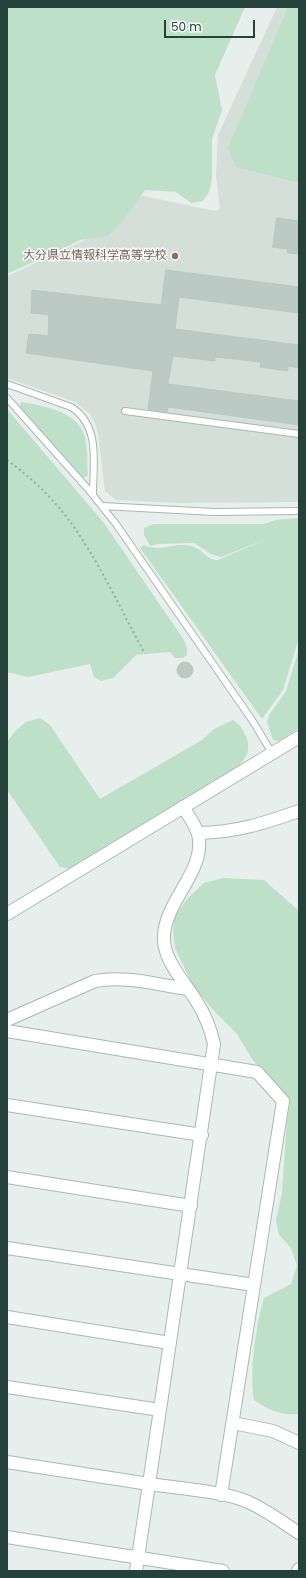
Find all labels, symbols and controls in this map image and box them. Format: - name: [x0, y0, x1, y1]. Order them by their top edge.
- scale bar: [166, 12, 257, 38]
- text: 50 m: [171, 18, 202, 35]
- place label: 大分県立情報科学高等学校: [23, 249, 167, 263]
- marker: 大分県立情報科学高等学校: [170, 251, 180, 261]

